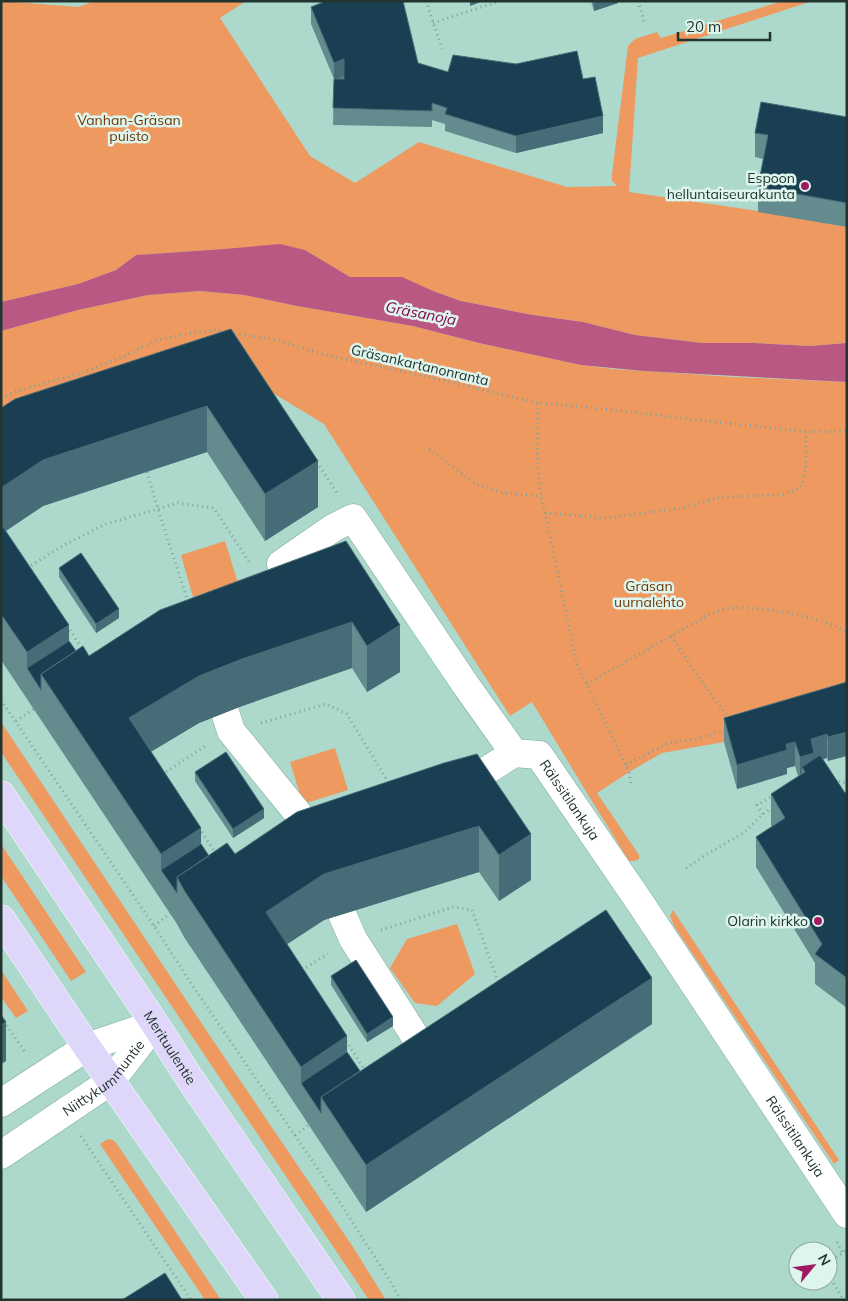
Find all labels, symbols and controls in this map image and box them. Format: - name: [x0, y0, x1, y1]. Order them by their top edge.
- scale bar: [678, 10, 770, 42]
- text: 20 m: [686, 17, 721, 36]
- park label: Vanhan-Gräsan puisto: [77, 111, 181, 145]
- place label: Espoon helluntaiseurakunta: [667, 169, 795, 203]
- marker: Espoon helluntaiseurakunta: [799, 180, 811, 192]
- water label: Gräsanoja: [384, 297, 458, 329]
- street label: Gräsankartanonranta: [349, 340, 491, 390]
- park label: Gräsan uurnalehto: [614, 577, 684, 611]
- street label: Rälssitilankuja: [536, 756, 604, 844]
- place label: Olarin kirkko: [727, 912, 808, 930]
- marker: Olarin kirkko: [812, 915, 824, 927]
- street label: Merituulentie: [140, 1007, 200, 1088]
- street label: Niittykummuntie: [59, 1036, 148, 1120]
- street label: Rälssitilankuja: [762, 1092, 829, 1180]
- north arrow: [788, 1241, 838, 1291]
- text: N: [814, 1251, 835, 1269]

